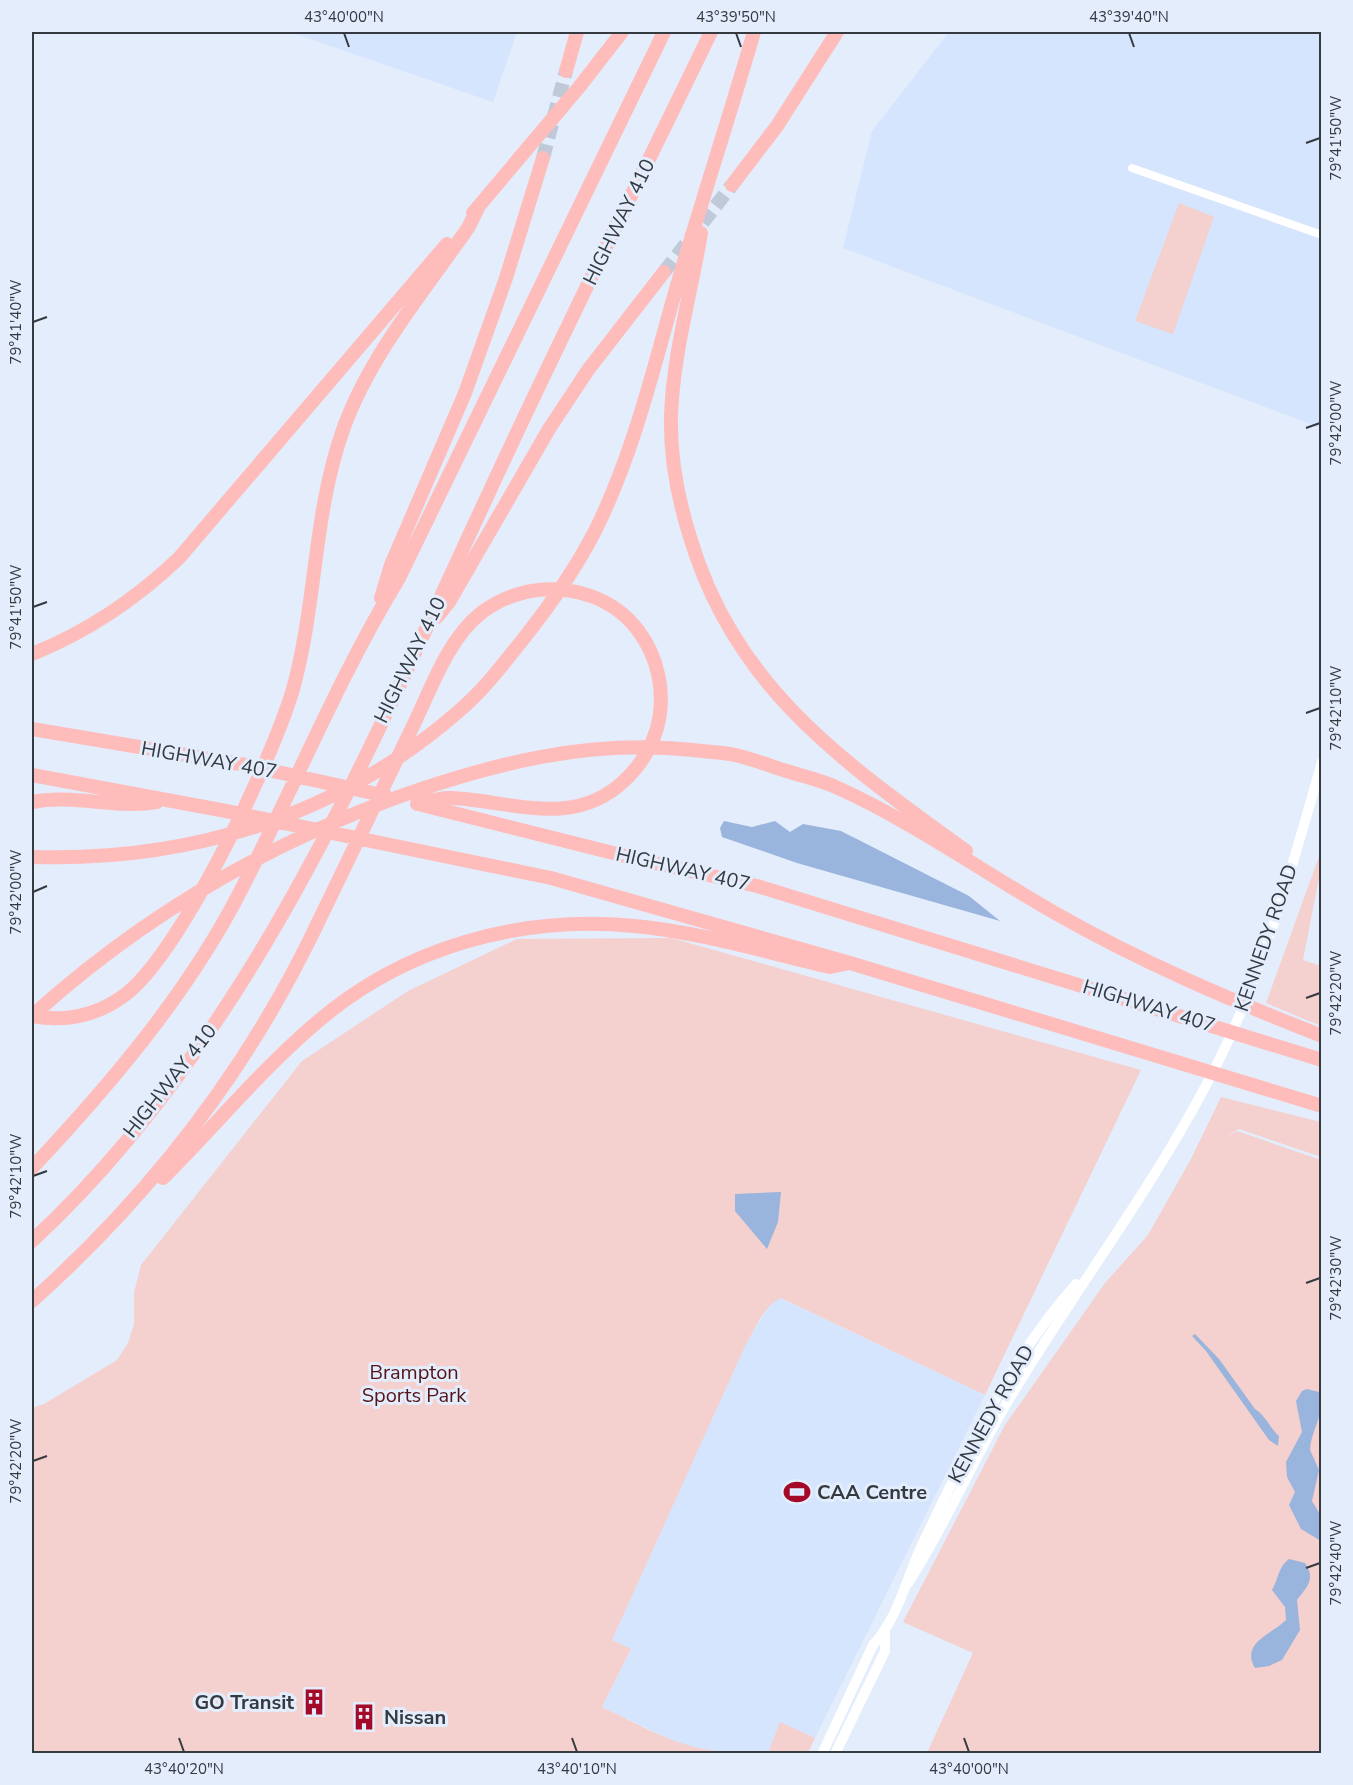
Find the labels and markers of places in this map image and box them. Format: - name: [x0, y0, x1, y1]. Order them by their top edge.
- sports icon: CAA Centre: [782, 1477, 812, 1507]
- place label: CAA Centre: [817, 1479, 927, 1506]
- building icon: GO Transit: [299, 1687, 329, 1717]
- place label: GO Transit: [194, 1689, 294, 1716]
- building icon: Nissan: [349, 1702, 379, 1732]
- place label: Nissan: [384, 1704, 446, 1731]

